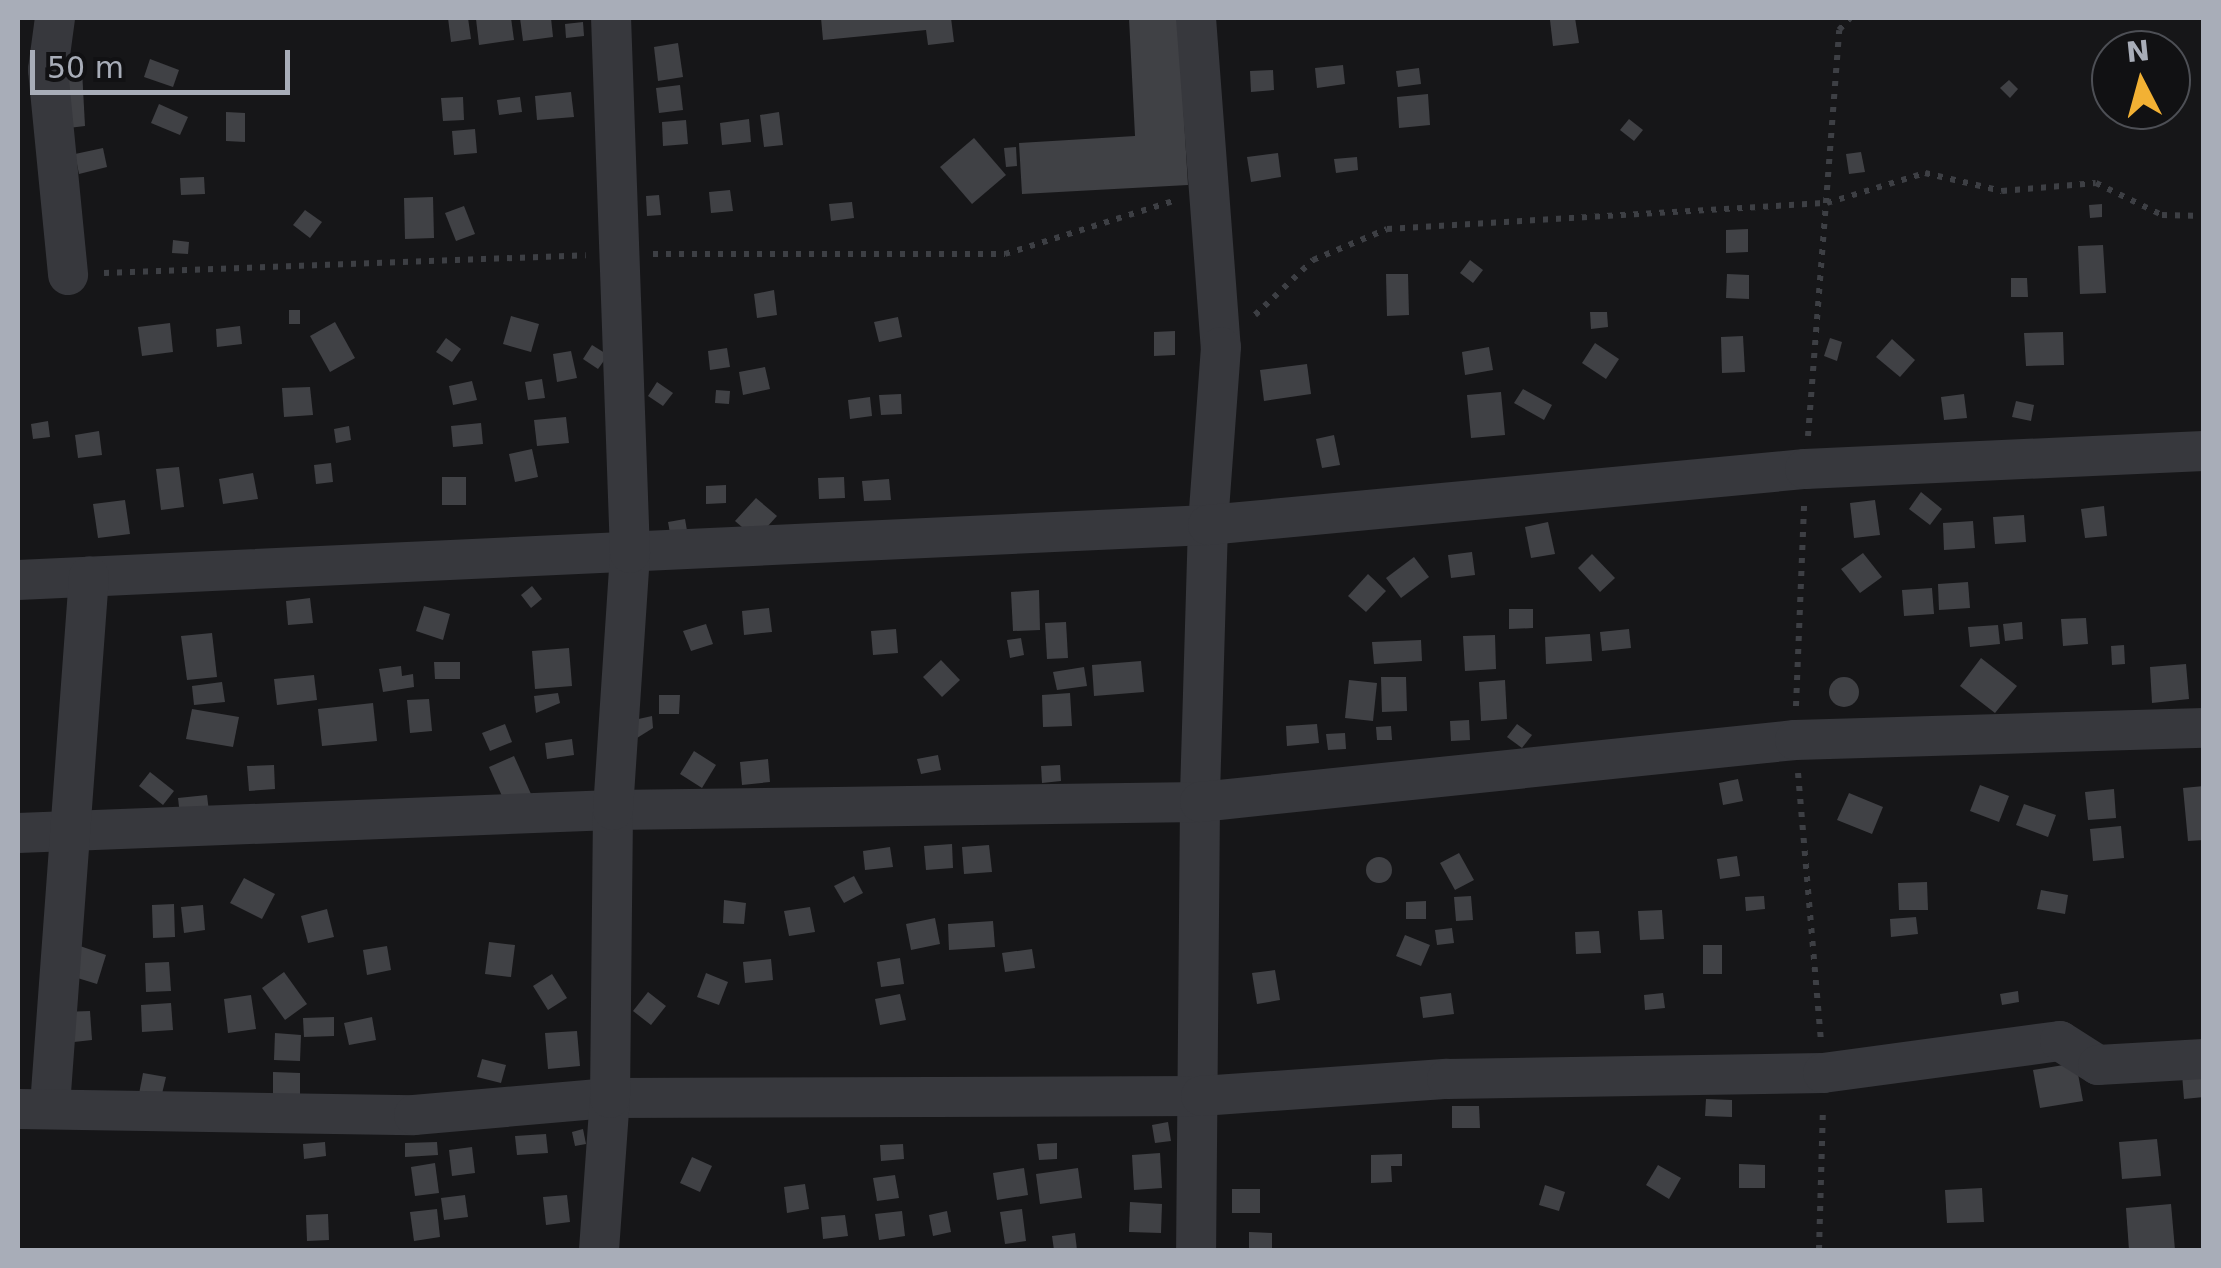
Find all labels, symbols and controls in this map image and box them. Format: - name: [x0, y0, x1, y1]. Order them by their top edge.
- scale bar: [35, 30, 295, 92]
- north arrow: [2091, 30, 2191, 130]
- text: N: [2125, 34, 2151, 69]
- text: 50 m: [47, 50, 124, 85]

